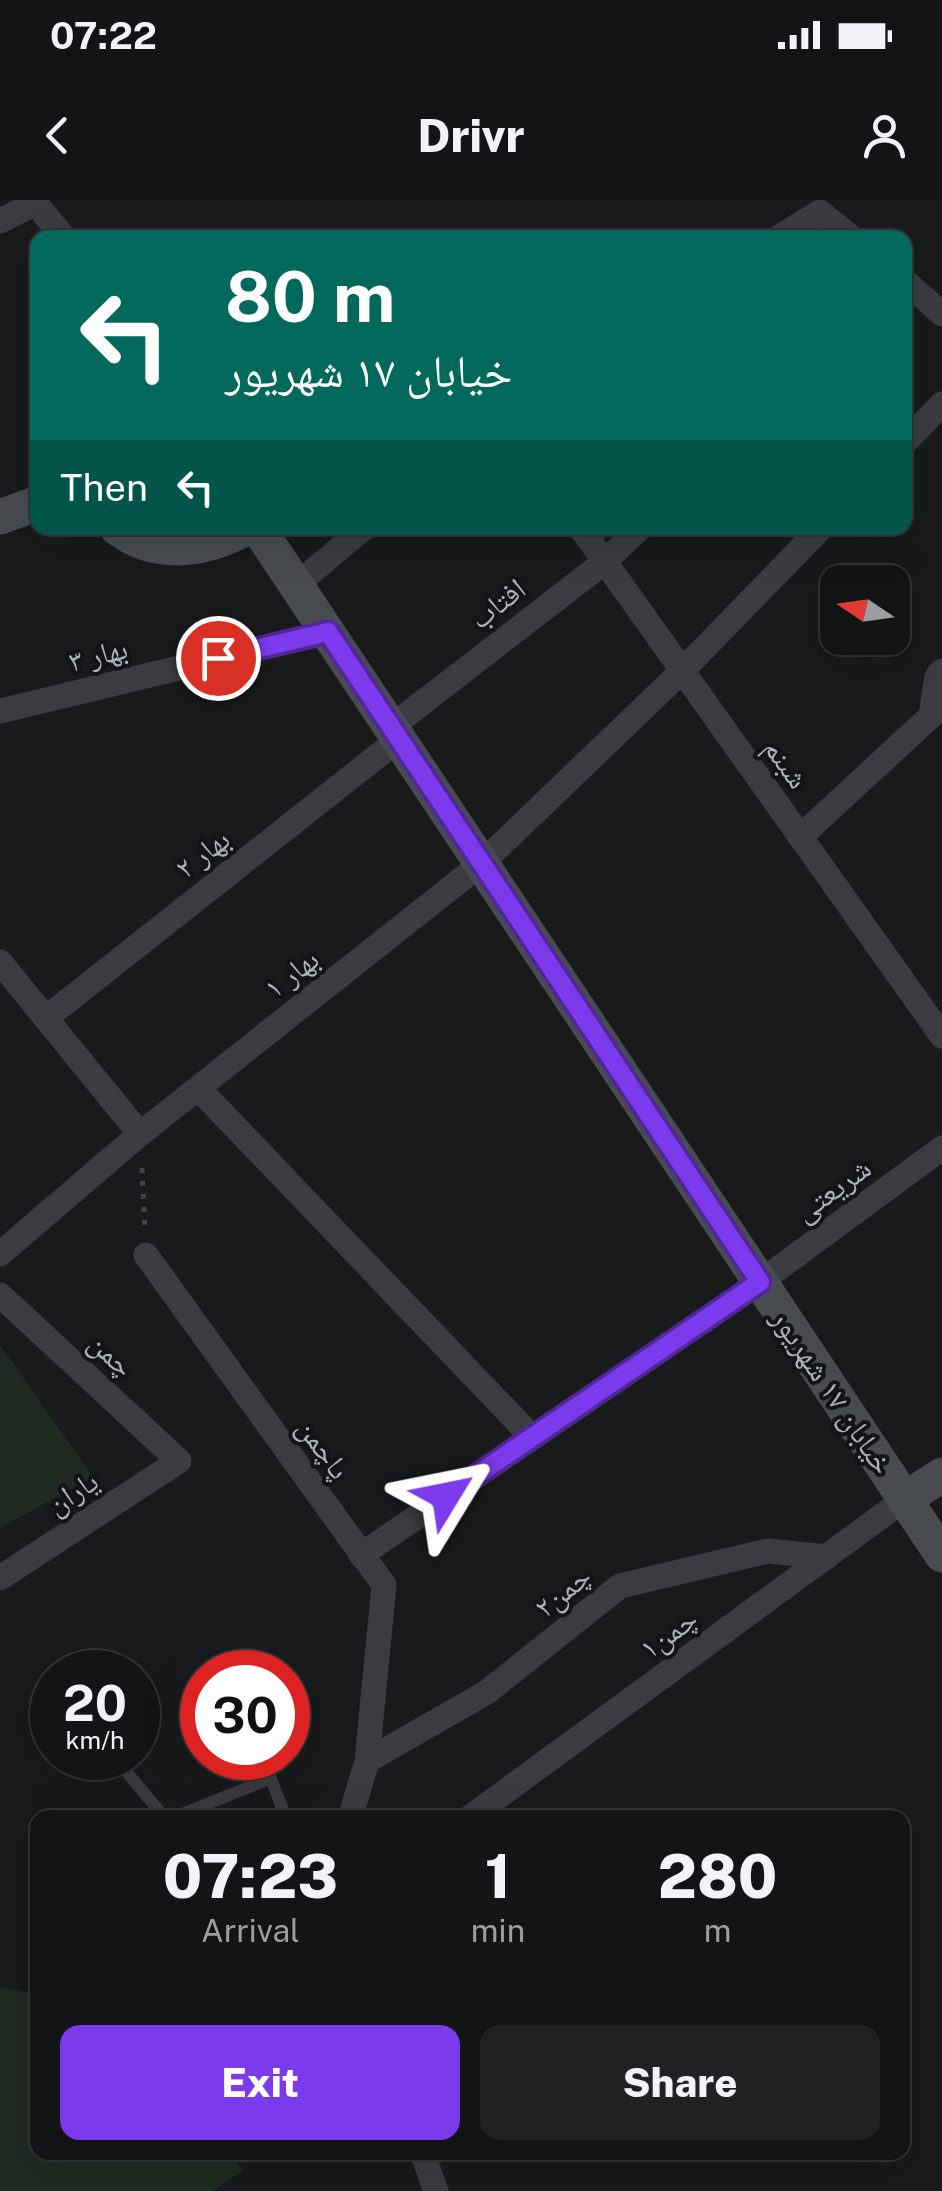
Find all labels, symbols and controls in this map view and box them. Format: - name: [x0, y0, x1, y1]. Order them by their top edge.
- text: 07:22: [50, 13, 157, 58]
- icon: back: [30, 108, 85, 163]
- icon: person: [857, 108, 912, 163]
- text: Drivr: [417, 109, 525, 162]
- text: 80 m: [225, 255, 395, 338]
- icon: left: [60, 270, 190, 400]
- text: خیابان ۱۷ شهریور: [225, 344, 512, 397]
- icon: left: [168, 460, 223, 515]
- text: Then: [60, 465, 148, 510]
- north arrow: [820, 565, 910, 655]
- map controls: [820, 565, 910, 655]
- street label: افتاب: [462, 570, 532, 636]
- pin: [176, 616, 261, 701]
- street label: بهار ۳: [65, 629, 131, 679]
- icon: arrive: [191, 631, 246, 686]
- street label: شبنم: [754, 731, 817, 797]
- street label: بهار ۲: [167, 820, 237, 886]
- street label: بهار ۱: [256, 940, 326, 1006]
- street label: شریعتی: [787, 1149, 878, 1230]
- street label: خیابان ۱۷ شهریور: [763, 1301, 902, 1481]
- street label: چمن: [81, 1324, 142, 1385]
- street label: پاچمن: [289, 1410, 358, 1486]
- position arrow: [394, 1444, 498, 1548]
- street label: یاران: [39, 1462, 105, 1523]
- street label: چمن۲: [526, 1557, 598, 1625]
- street label: چمن۱: [632, 1600, 704, 1667]
- speed limit sign: 30: [180, 1650, 310, 1780]
- text: 20: [63, 1673, 127, 1732]
- text: km/h: [66, 1725, 124, 1755]
- text: 07:23: [163, 1841, 338, 1912]
- text: 1: [485, 1841, 511, 1912]
- text: 280: [658, 1841, 777, 1912]
- text: Arrival: [201, 1912, 300, 1949]
- text: min: [471, 1912, 525, 1949]
- text: m: [704, 1912, 731, 1949]
- button: Exit: [60, 2025, 460, 2140]
- button: Share: [480, 2025, 880, 2140]

